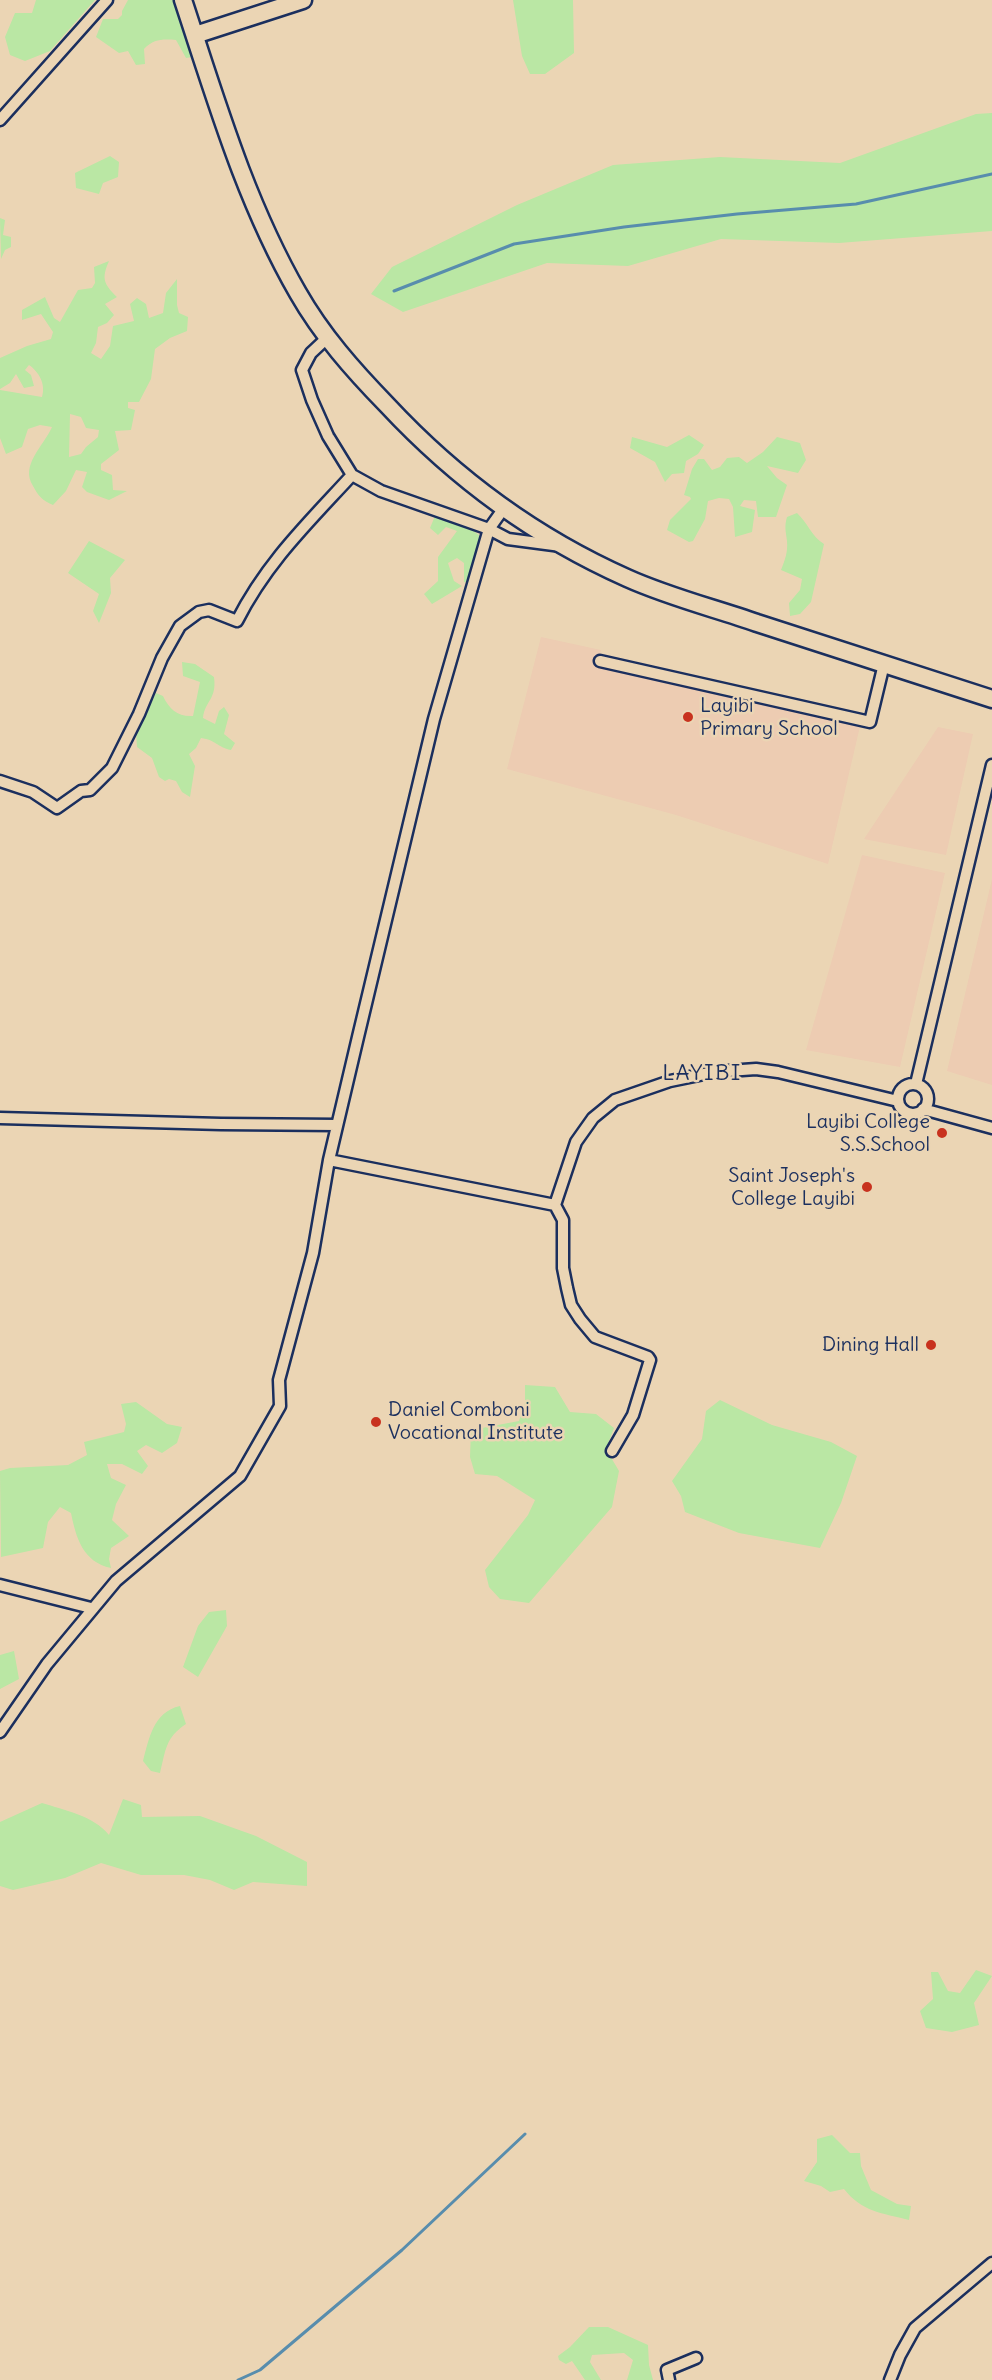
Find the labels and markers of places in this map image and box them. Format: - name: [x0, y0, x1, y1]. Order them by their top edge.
- place label: Layibi Primary School: [700, 694, 838, 741]
- marker: Layibi Primary School: [681, 710, 695, 724]
- place label: Layibi College S.S.School: [806, 1110, 930, 1157]
- marker: Layibi College S.S.School: [935, 1126, 949, 1140]
- place label: Saint Joseph's College Layibi: [728, 1164, 855, 1211]
- marker: Saint Joseph's College Layibi: [860, 1180, 874, 1194]
- place label: Dining Hall: [822, 1333, 919, 1357]
- marker: Dining Hall: [924, 1338, 938, 1352]
- place label: Daniel Comboni Vocational Institute: [388, 1398, 563, 1445]
- marker: Daniel Comboni Vocational Institute: [369, 1415, 383, 1429]

